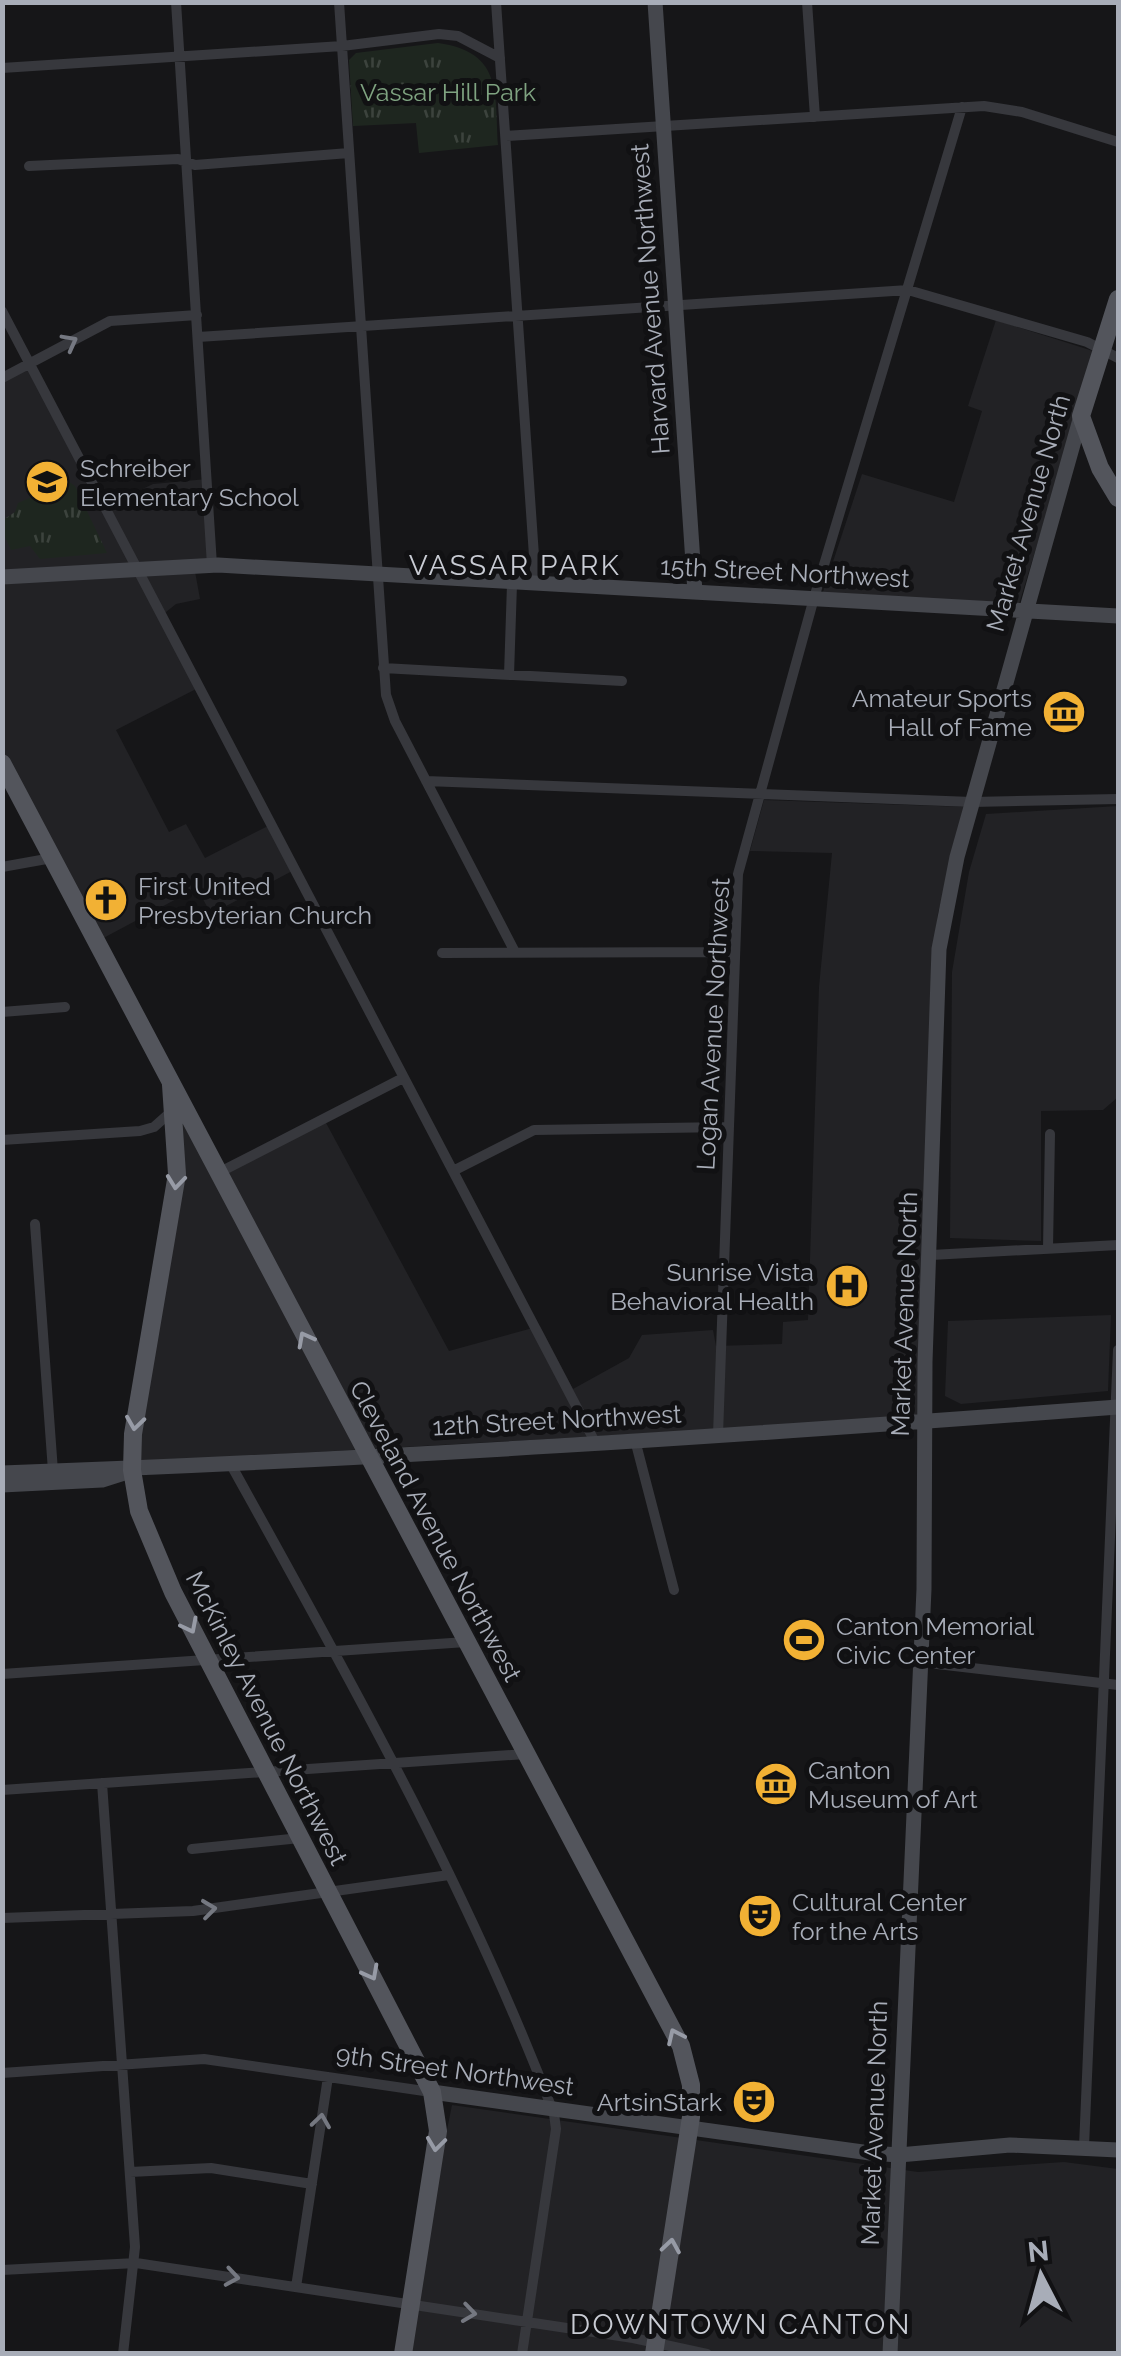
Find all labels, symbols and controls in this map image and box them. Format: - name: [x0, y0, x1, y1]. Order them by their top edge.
- park label: Vassar Hill Park: [360, 77, 537, 107]
- street label: Harvard Avenue Northwest: [624, 142, 676, 455]
- one-way arrow: [60, 335, 78, 354]
- street label: Market Avenue North: [980, 391, 1076, 635]
- place label: Schreiber Elementary School: [80, 453, 299, 512]
- school or university icon: Schreiber Elementary School: [24, 459, 70, 505]
- district label: VASSAR PARK: [409, 549, 621, 582]
- street label: 15th Street Northwest: [660, 550, 911, 594]
- place label: Amateur Sports Hall of Fame: [852, 683, 1032, 742]
- museum icon: Amateur Sports Hall of Fame: [1041, 689, 1087, 735]
- place label: First United Presbyterian Church: [138, 871, 372, 930]
- street label: Logan Avenue Northwest: [690, 876, 736, 1171]
- church icon: First United Presbyterian Church: [83, 877, 129, 923]
- one-way arrow: [166, 1175, 187, 1191]
- street label: Market Avenue North: [885, 1191, 923, 1437]
- place label: Sunrise Vista Behavioral Health: [610, 1257, 814, 1316]
- hospital icon: Sunrise Vista Behavioral Health: [824, 1263, 870, 1309]
- one-way arrow: [298, 1331, 318, 1349]
- street label: Cleveland Avenue Northwest: [344, 1375, 529, 1687]
- street label: 12th Street Northwest: [432, 1398, 683, 1441]
- one-way arrow: [125, 1416, 146, 1432]
- street label: McKinley Avenue Northwest: [180, 1566, 355, 1870]
- place label: Canton Memorial Civic Center: [836, 1611, 1034, 1670]
- one-way arrow: [178, 1615, 197, 1633]
- sports icon: Canton Memorial Civic Center: [781, 1617, 827, 1663]
- place label: Canton Museum of Art: [808, 1755, 978, 1814]
- museum icon: Canton Museum of Art: [753, 1761, 799, 1807]
- place label: Cultural Center for the Arts: [792, 1887, 967, 1946]
- theatre icon: Cultural Center for the Arts: [737, 1893, 783, 1939]
- one-way arrow: [202, 1899, 218, 1920]
- one-way arrow: [359, 1962, 378, 1980]
- street label: Market Avenue North: [855, 2000, 893, 2246]
- one-way arrow: [668, 2028, 688, 2046]
- street label: 9th Street Northwest: [334, 2038, 577, 2102]
- theatre icon: ArtsinStark: [731, 2079, 777, 2125]
- place label: ArtsinStark: [597, 2087, 723, 2117]
- one-way arrow: [310, 2113, 331, 2130]
- one-way arrow: [426, 2137, 447, 2153]
- north arrow: [991, 2226, 1091, 2326]
- text: N: [1026, 2234, 1051, 2269]
- one-way arrow: [659, 2238, 680, 2255]
- one-way arrow: [224, 2266, 241, 2287]
- one-way arrow: [460, 2302, 477, 2323]
- district label: DOWNTOWN CANTON: [570, 2308, 912, 2341]

